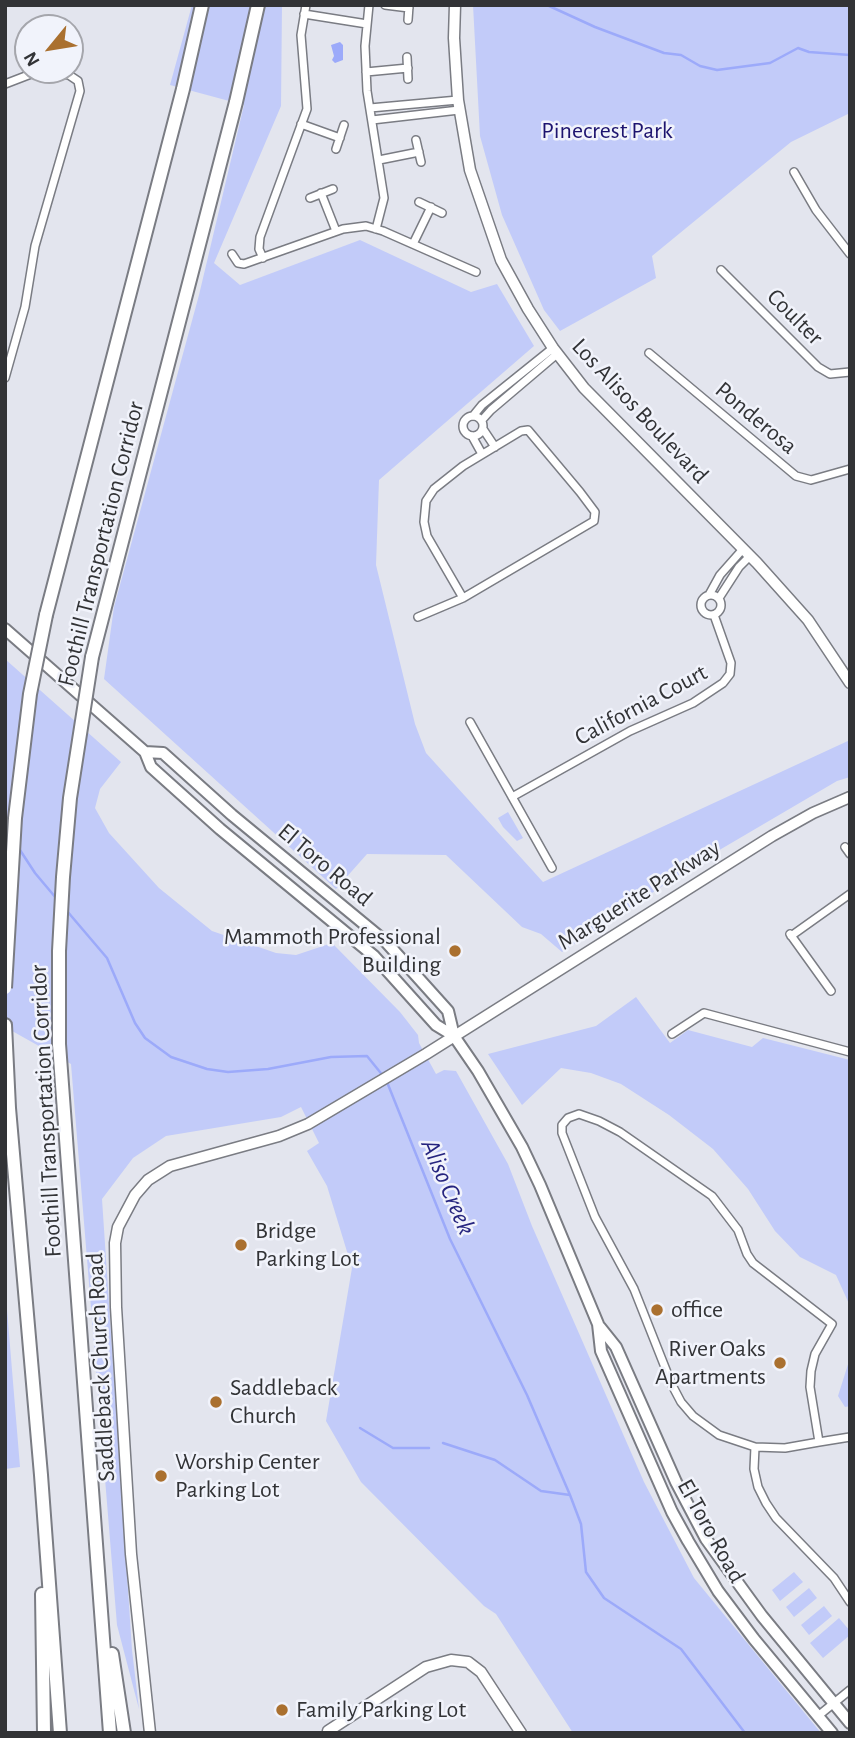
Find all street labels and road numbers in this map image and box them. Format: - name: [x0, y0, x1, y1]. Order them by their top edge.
- street label: Coulter: [761, 283, 829, 351]
- street label: Los Alisos Boulevard: [565, 332, 715, 490]
- street label: Ponderosa: [709, 375, 803, 461]
- street label: Foothill Transportation Corridor: [52, 398, 150, 690]
- street label: California Court: [570, 658, 712, 752]
- street label: El Toro Road: [272, 817, 378, 913]
- street label: Marguerite Parkway: [552, 833, 726, 957]
- street label: Foothill Transportation Corridor: [24, 964, 68, 1258]
- street label: Saddleback Church Road: [81, 1252, 121, 1482]
- street label: El Toro Road: [671, 1474, 751, 1588]

